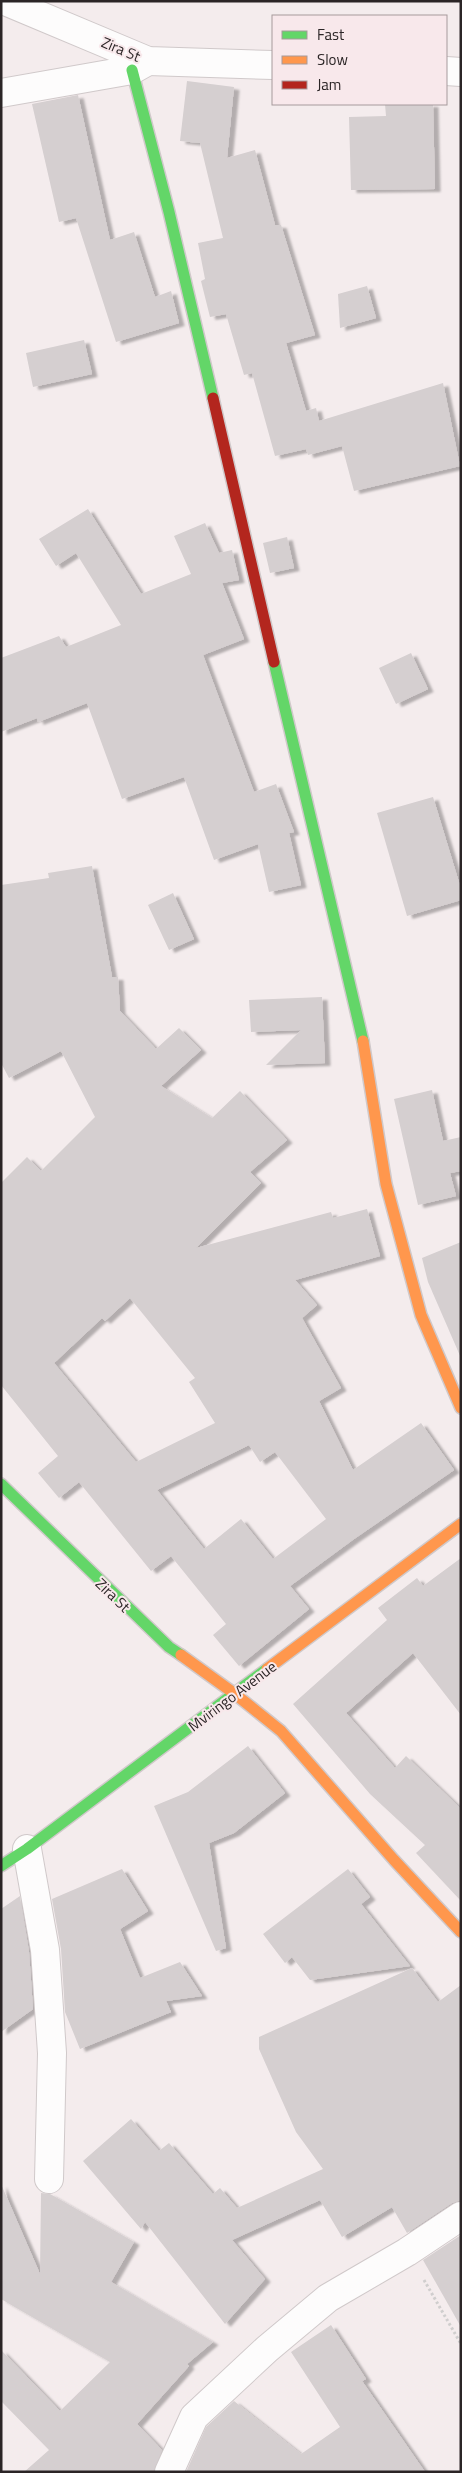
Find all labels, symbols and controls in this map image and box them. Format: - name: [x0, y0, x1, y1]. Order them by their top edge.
- legend: [272, 15, 447, 105]
- text: Fast: [317, 23, 345, 46]
- street label: Zira St: [98, 30, 145, 68]
- text: Slow: [317, 48, 348, 71]
- text: Jam: [317, 73, 341, 96]
- street label: Zira St: [90, 1573, 136, 1618]
- street label: Mviringo Avenue: [183, 1655, 281, 1737]

